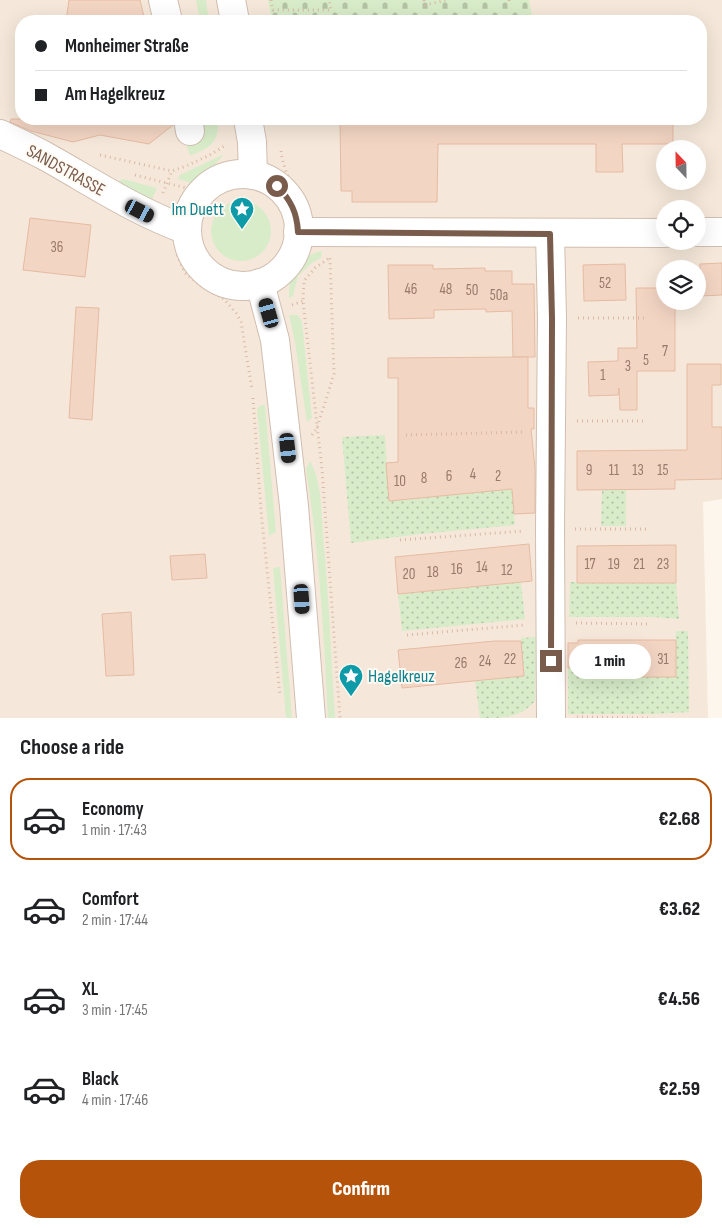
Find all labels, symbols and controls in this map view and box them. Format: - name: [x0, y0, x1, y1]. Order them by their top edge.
- text: Monheimer Straße: [65, 35, 189, 58]
- text: Am Hagelkreuz: [65, 83, 165, 106]
- street label: SANDSTRASSE: [23, 140, 109, 201]
- north arrow: [656, 140, 706, 190]
- map controls: [656, 140, 706, 310]
- route start: [266, 175, 288, 197]
- place icon: Im Duett: [229, 196, 255, 230]
- car: [123, 198, 156, 224]
- place label: Im Duett: [171, 199, 225, 220]
- button: locate: [656, 200, 706, 250]
- house number: 36: [51, 238, 63, 257]
- button: layers: [656, 260, 706, 310]
- house number: 52: [599, 274, 611, 293]
- house number: 46: [405, 280, 417, 299]
- house number: 48: [440, 280, 452, 299]
- house number: 50: [466, 281, 478, 300]
- house number: 50a: [490, 286, 508, 305]
- car: [257, 297, 280, 329]
- house number: 7: [662, 342, 668, 361]
- house number: 5: [643, 351, 649, 370]
- house number: 3: [625, 357, 631, 376]
- house number: 1: [600, 366, 606, 385]
- car: [278, 432, 297, 464]
- house number: 9: [586, 461, 592, 480]
- house number: 11: [609, 461, 620, 480]
- house number: 13: [632, 461, 644, 480]
- house number: 15: [657, 461, 669, 480]
- house number: 4: [470, 465, 476, 484]
- house number: 6: [446, 467, 452, 486]
- house number: 2: [495, 467, 501, 486]
- house number: 8: [421, 469, 427, 488]
- house number: 10: [394, 472, 406, 491]
- house number: 17: [584, 555, 596, 574]
- house number: 19: [608, 555, 620, 574]
- house number: 21: [633, 555, 645, 574]
- house number: 23: [657, 555, 669, 574]
- house number: 14: [476, 558, 488, 577]
- house number: 16: [451, 560, 463, 579]
- house number: 12: [501, 561, 513, 580]
- house number: 18: [427, 563, 439, 582]
- house number: 20: [403, 565, 415, 584]
- car: [293, 584, 310, 614]
- callout: 1 min: [568, 644, 651, 678]
- house number: 22: [504, 650, 516, 669]
- route end: [540, 650, 562, 672]
- house number: 31: [657, 650, 670, 669]
- house number: 24: [479, 652, 491, 671]
- text: 1 min: [595, 652, 625, 671]
- house number: 26: [455, 654, 467, 673]
- place icon: Hagelkreuz: [338, 663, 364, 697]
- place label: Hagelkreuz: [368, 666, 435, 687]
- text: Choose a ride: [20, 734, 124, 761]
- icon: car: [22, 797, 67, 842]
- text: Economy: [82, 798, 144, 821]
- text: €2.68: [659, 808, 700, 831]
- text: 1 min · 17:43: [82, 821, 147, 840]
- icon: car: [22, 887, 67, 932]
- text: Comfort: [82, 888, 139, 911]
- text: €3.62: [659, 898, 700, 921]
- text: 2 min · 17:44: [82, 911, 148, 930]
- icon: car: [22, 977, 67, 1022]
- text: XL: [82, 978, 98, 1001]
- text: €4.56: [658, 988, 700, 1011]
- text: 3 min · 17:45: [82, 1001, 148, 1020]
- icon: car: [22, 1067, 67, 1112]
- text: Black: [82, 1068, 119, 1091]
- text: €2.59: [659, 1078, 700, 1101]
- text: 4 min · 17:46: [82, 1091, 148, 1110]
- button: Confirm: [20, 1160, 702, 1218]

